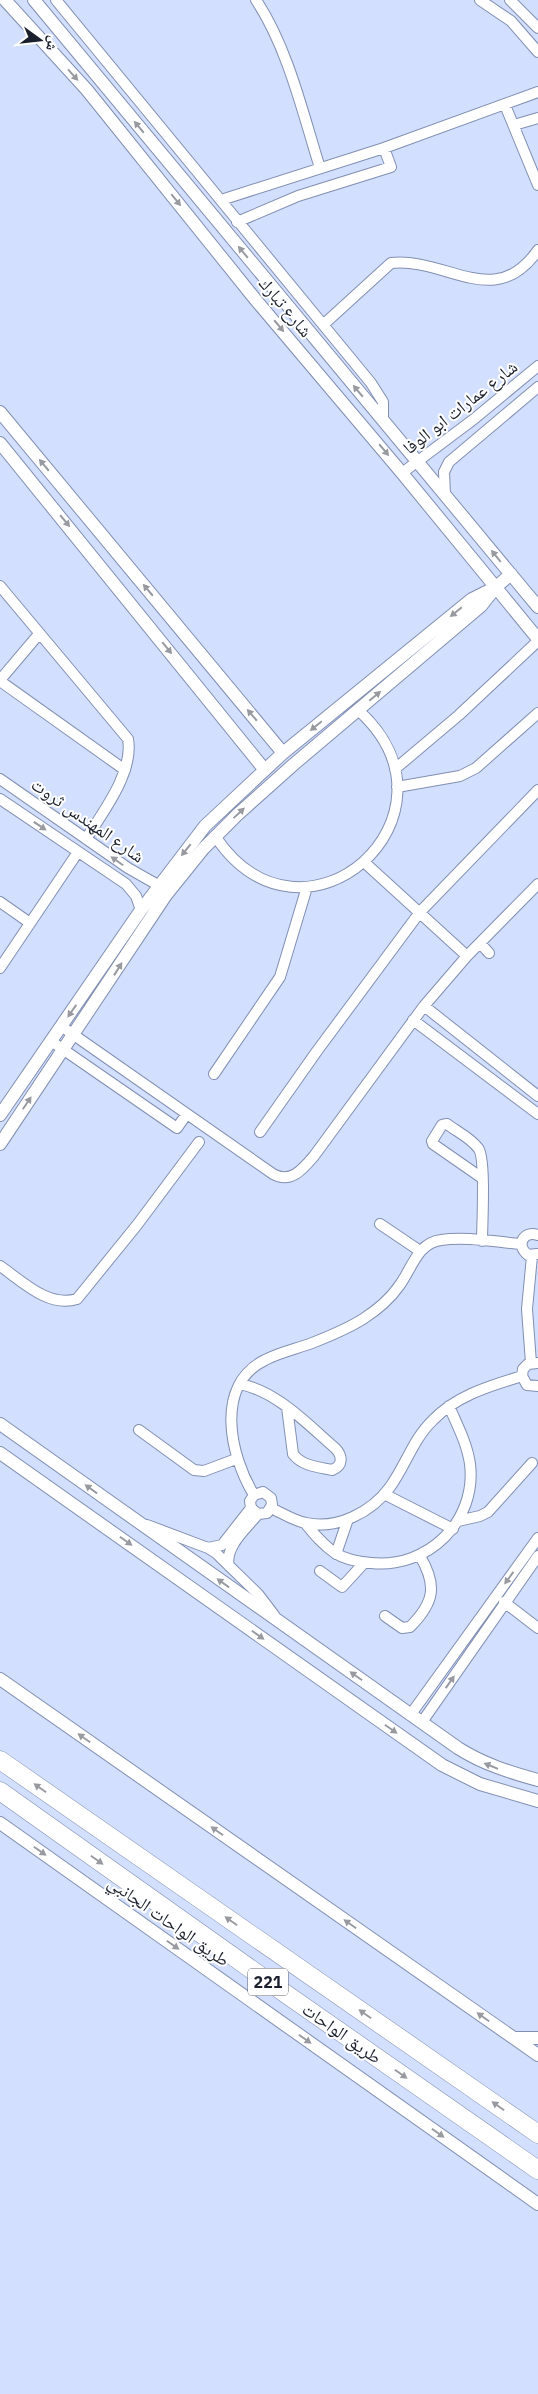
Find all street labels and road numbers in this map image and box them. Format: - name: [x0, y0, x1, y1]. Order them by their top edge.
- street label: شارع تبارك: [254, 272, 318, 342]
- street label: شارع عمارات ابو الوفا: [398, 355, 522, 459]
- street label: شارع المهندس ثروت: [27, 772, 149, 868]
- street label: طريق الواحات الجانبي: [102, 1870, 234, 1974]
- road number: 221: [248, 1968, 288, 1995]
- street label: طريق الواحات: [298, 1997, 386, 2069]

